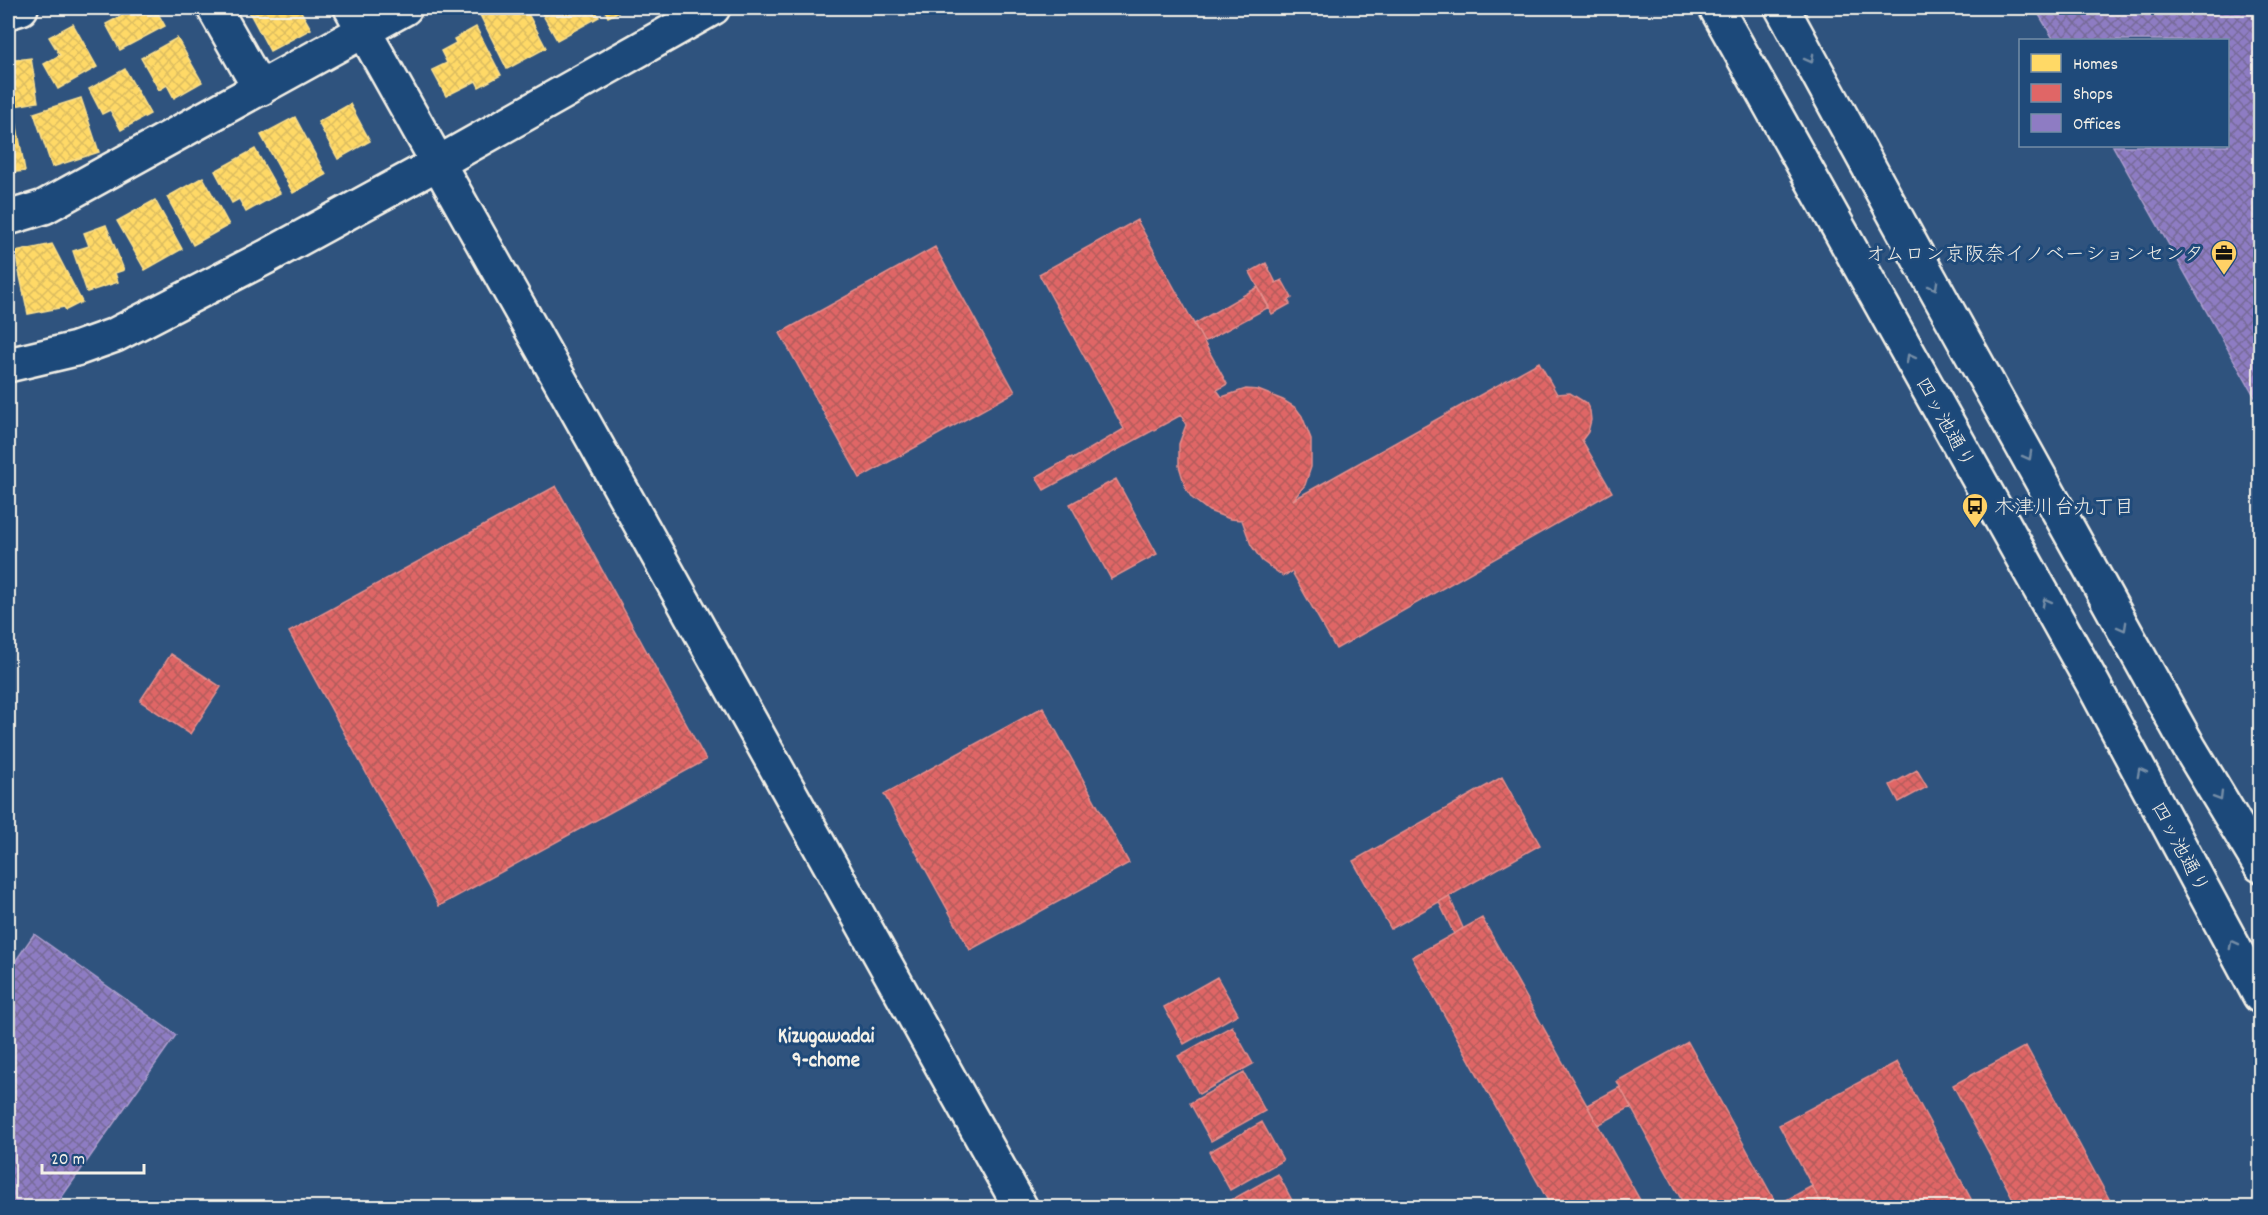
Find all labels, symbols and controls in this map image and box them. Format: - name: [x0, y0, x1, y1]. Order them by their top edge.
- legend: [2019, 39, 2229, 147]
- one-way arrow: [1803, 53, 1814, 63]
- text: Homes: [2073, 53, 2118, 78]
- text: Shops: [2073, 83, 2113, 108]
- text: Offices: [2073, 113, 2121, 138]
- office icon: オムロン京阪奈イノベーションセンタ: [2209, 238, 2239, 276]
- place label: オムロン京阪奈イノベーションセンタ: [1866, 242, 2204, 270]
- one-way arrow: [1926, 279, 1938, 290]
- one-way arrow: [1906, 354, 1917, 364]
- street label: 四ッ池通り: [1907, 373, 1980, 474]
- one-way arrow: [2021, 450, 2032, 460]
- bus stop icon: 木津川台九丁目: [1960, 491, 1990, 529]
- place label: 木津川台九丁目: [1994, 495, 2134, 523]
- one-way arrow: [2042, 598, 2053, 608]
- one-way arrow: [2116, 620, 2127, 631]
- one-way arrow: [2137, 768, 2148, 779]
- one-way arrow: [2212, 791, 2224, 801]
- street label: 四ッ池通り: [2143, 798, 2214, 899]
- one-way arrow: [2229, 940, 2240, 950]
- district label: Kizugawadai 9-chome: [778, 1023, 874, 1077]
- scale bar: [42, 1137, 144, 1175]
- text: 20 m: [51, 1148, 85, 1173]

